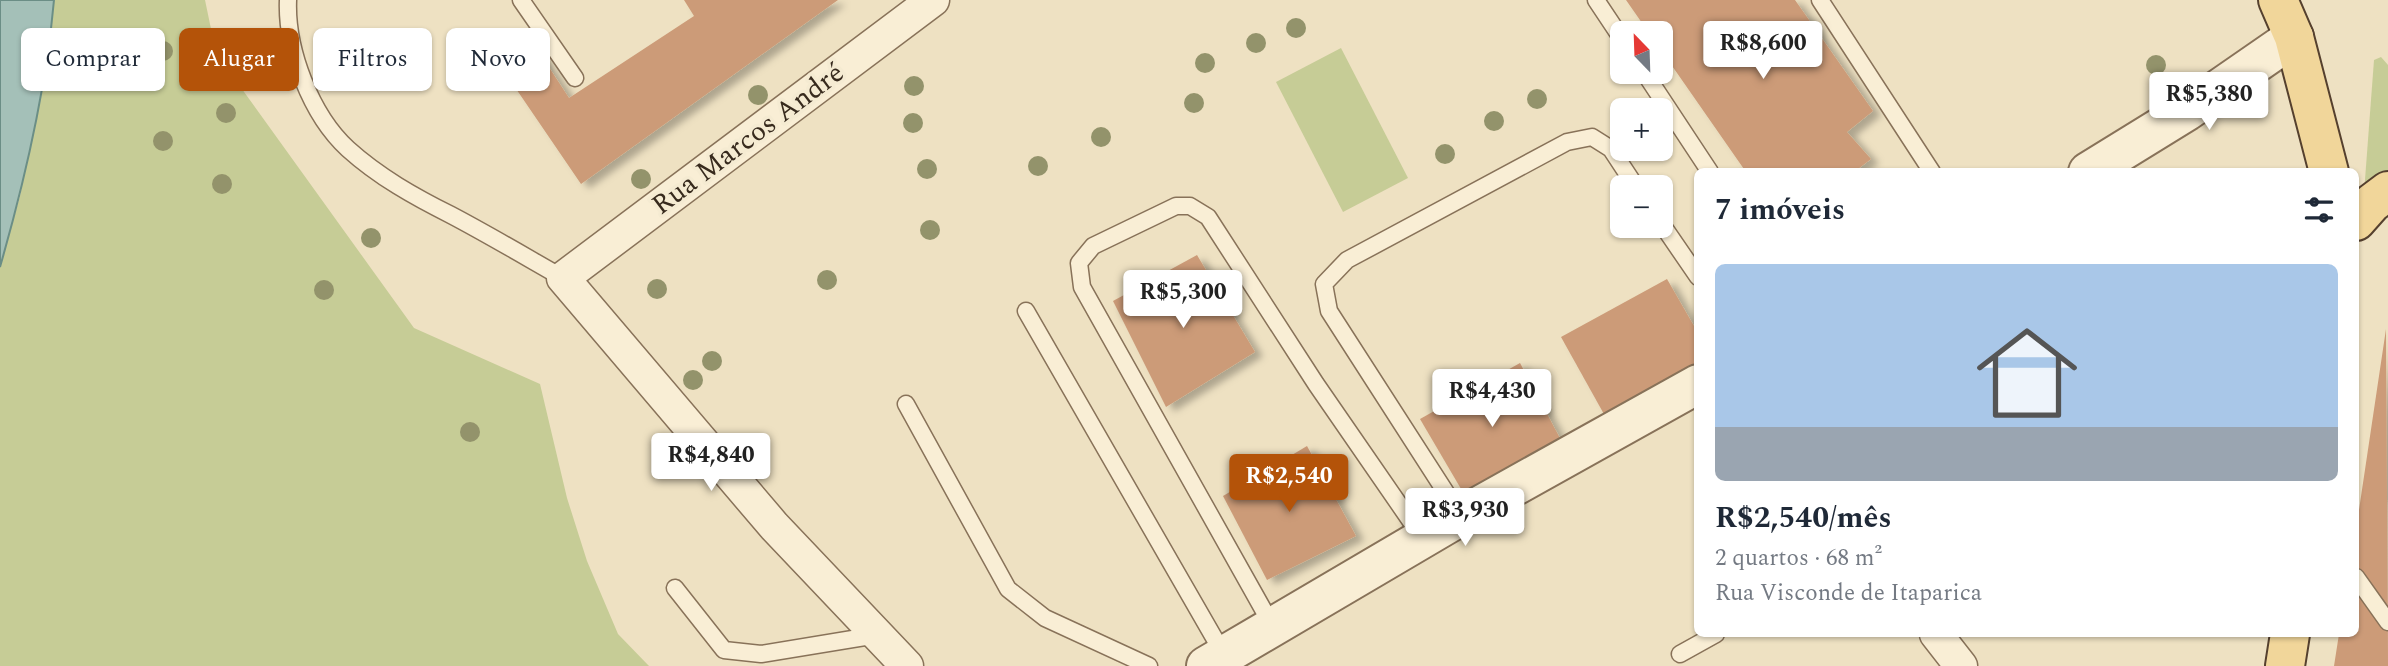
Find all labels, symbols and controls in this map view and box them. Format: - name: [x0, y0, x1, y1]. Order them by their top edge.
- north arrow: [1610, 21, 1673, 84]
- map controls: [1610, 21, 1673, 238]
- pin: R$8,600: [1698, 22, 1828, 81]
- text: R$8,600: [1719, 26, 1807, 61]
- chip: Comprar: [21, 28, 165, 91]
- chip: Alugar: [179, 28, 299, 91]
- chip: Filtros: [313, 28, 432, 91]
- chip: Novo: [446, 28, 550, 91]
- street label: Rua Marcos André: [642, 52, 854, 226]
- pin: R$5,380: [2144, 72, 2274, 132]
- text: R$5,380: [2165, 77, 2253, 112]
- button: +: [1610, 98, 1673, 161]
- button: −: [1610, 175, 1673, 238]
- text: 7 imóveis: [1715, 187, 1845, 233]
- icon: filters: [2300, 191, 2338, 229]
- pin: R$5,300: [1118, 270, 1248, 330]
- text: R$5,300: [1139, 275, 1227, 310]
- icon: home: [1964, 310, 2090, 436]
- pin: R$4,430: [1427, 370, 1557, 429]
- text: R$4,430: [1448, 374, 1536, 409]
- pin: R$4,840: [646, 434, 776, 493]
- text: R$4,840: [667, 438, 755, 473]
- pin: R$2,540: [1224, 454, 1354, 514]
- text: R$2,540: [1245, 459, 1333, 494]
- pin: R$3,930: [1400, 489, 1530, 548]
- text: R$3,930: [1421, 493, 1509, 528]
- text: R$2,540/mês: [1715, 495, 1892, 541]
- text: 2 quartos · 68 m²: [1715, 541, 1882, 576]
- text: Rua Visconde de Itaparica: [1715, 576, 1982, 611]

